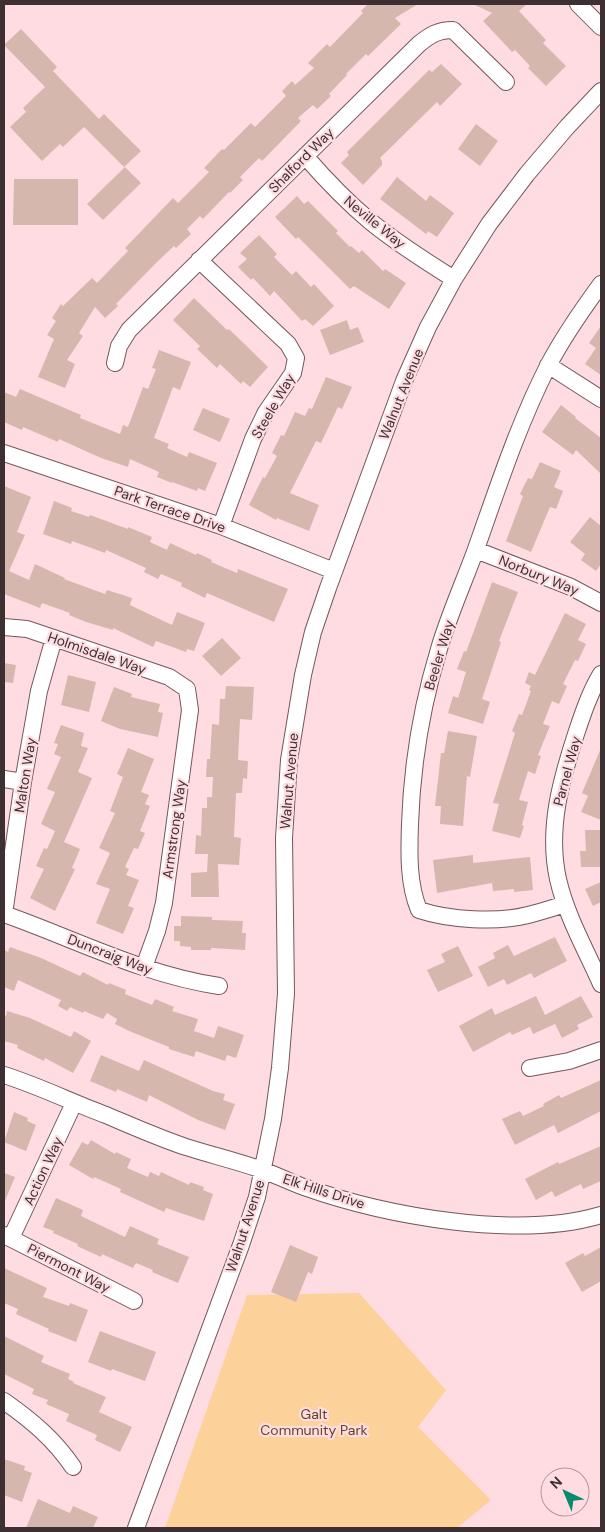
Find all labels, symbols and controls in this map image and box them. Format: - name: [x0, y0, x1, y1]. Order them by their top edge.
- street label: Shalford Way: [265, 123, 338, 196]
- street label: Neville Way: [341, 192, 410, 252]
- street label: Walnut Avenue: [375, 346, 427, 442]
- street label: Steele Way: [247, 370, 299, 442]
- street label: Park Terrace Drive: [112, 481, 228, 537]
- street label: Norbury Way: [496, 551, 582, 599]
- street label: Beeler Way: [420, 618, 458, 692]
- street label: Holmisdale Way: [45, 628, 149, 678]
- street label: Walnut Avenue: [276, 732, 302, 830]
- street label: Parnel Way: [549, 734, 585, 808]
- street label: Malton Way: [10, 736, 40, 814]
- street label: Armstrong Way: [158, 778, 190, 880]
- street label: Duncraig Way: [65, 930, 155, 979]
- street label: Action Way: [19, 1134, 67, 1208]
- street label: Elk Hills Drive: [281, 1169, 367, 1213]
- street label: Walnut Avenue: [222, 1177, 268, 1275]
- street label: Piermont Way: [25, 1239, 114, 1297]
- park label: Galt Community Park: [260, 1405, 368, 1439]
- north arrow: [540, 1467, 590, 1517]
- text: N: [546, 1473, 566, 1493]

